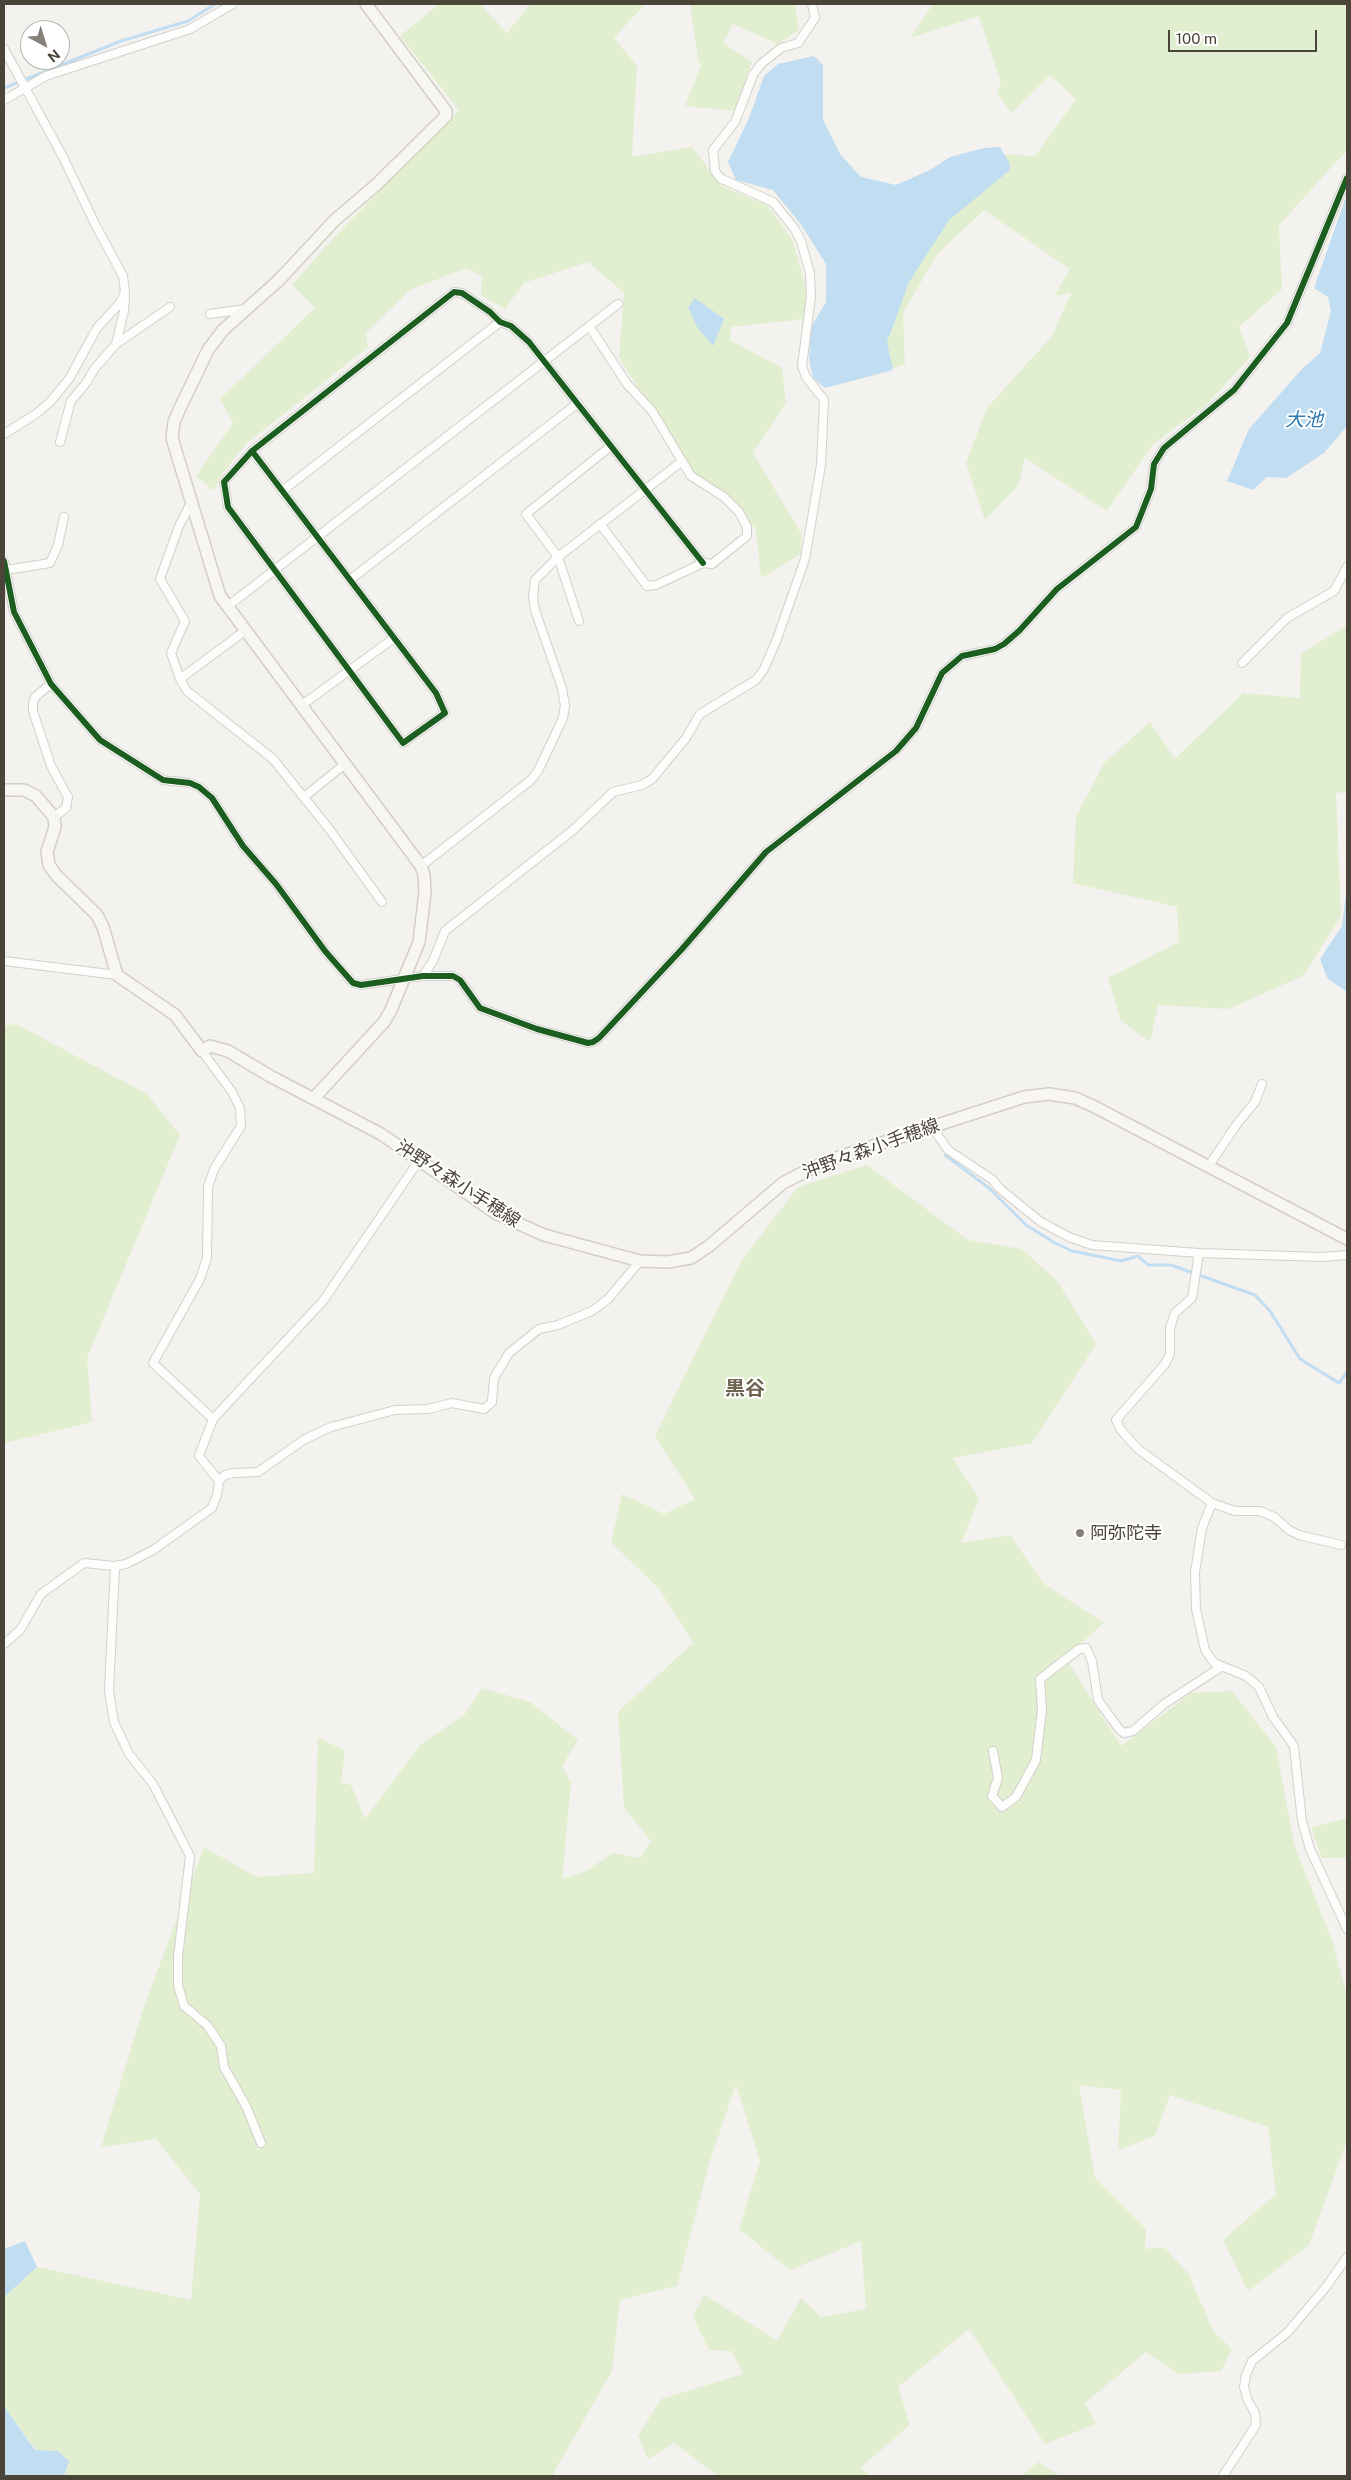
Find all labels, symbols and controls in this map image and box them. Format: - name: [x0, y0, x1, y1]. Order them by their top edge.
- north arrow: [20, 20, 70, 70]
- scale bar: [1171, 20, 1320, 52]
- text: 100 m: [1176, 30, 1217, 47]
- text: N: [45, 46, 63, 66]
- water label: 大池: [1285, 409, 1323, 431]
- street label: 沖野々森小手穂線: [800, 1114, 942, 1184]
- street label: 沖野々森小手穂線: [392, 1136, 524, 1232]
- district label: 黒谷: [725, 1377, 765, 1401]
- place label: 阿弥陀寺: [1090, 1522, 1162, 1544]
- marker: 阿弥陀寺: [1074, 1527, 1086, 1539]

